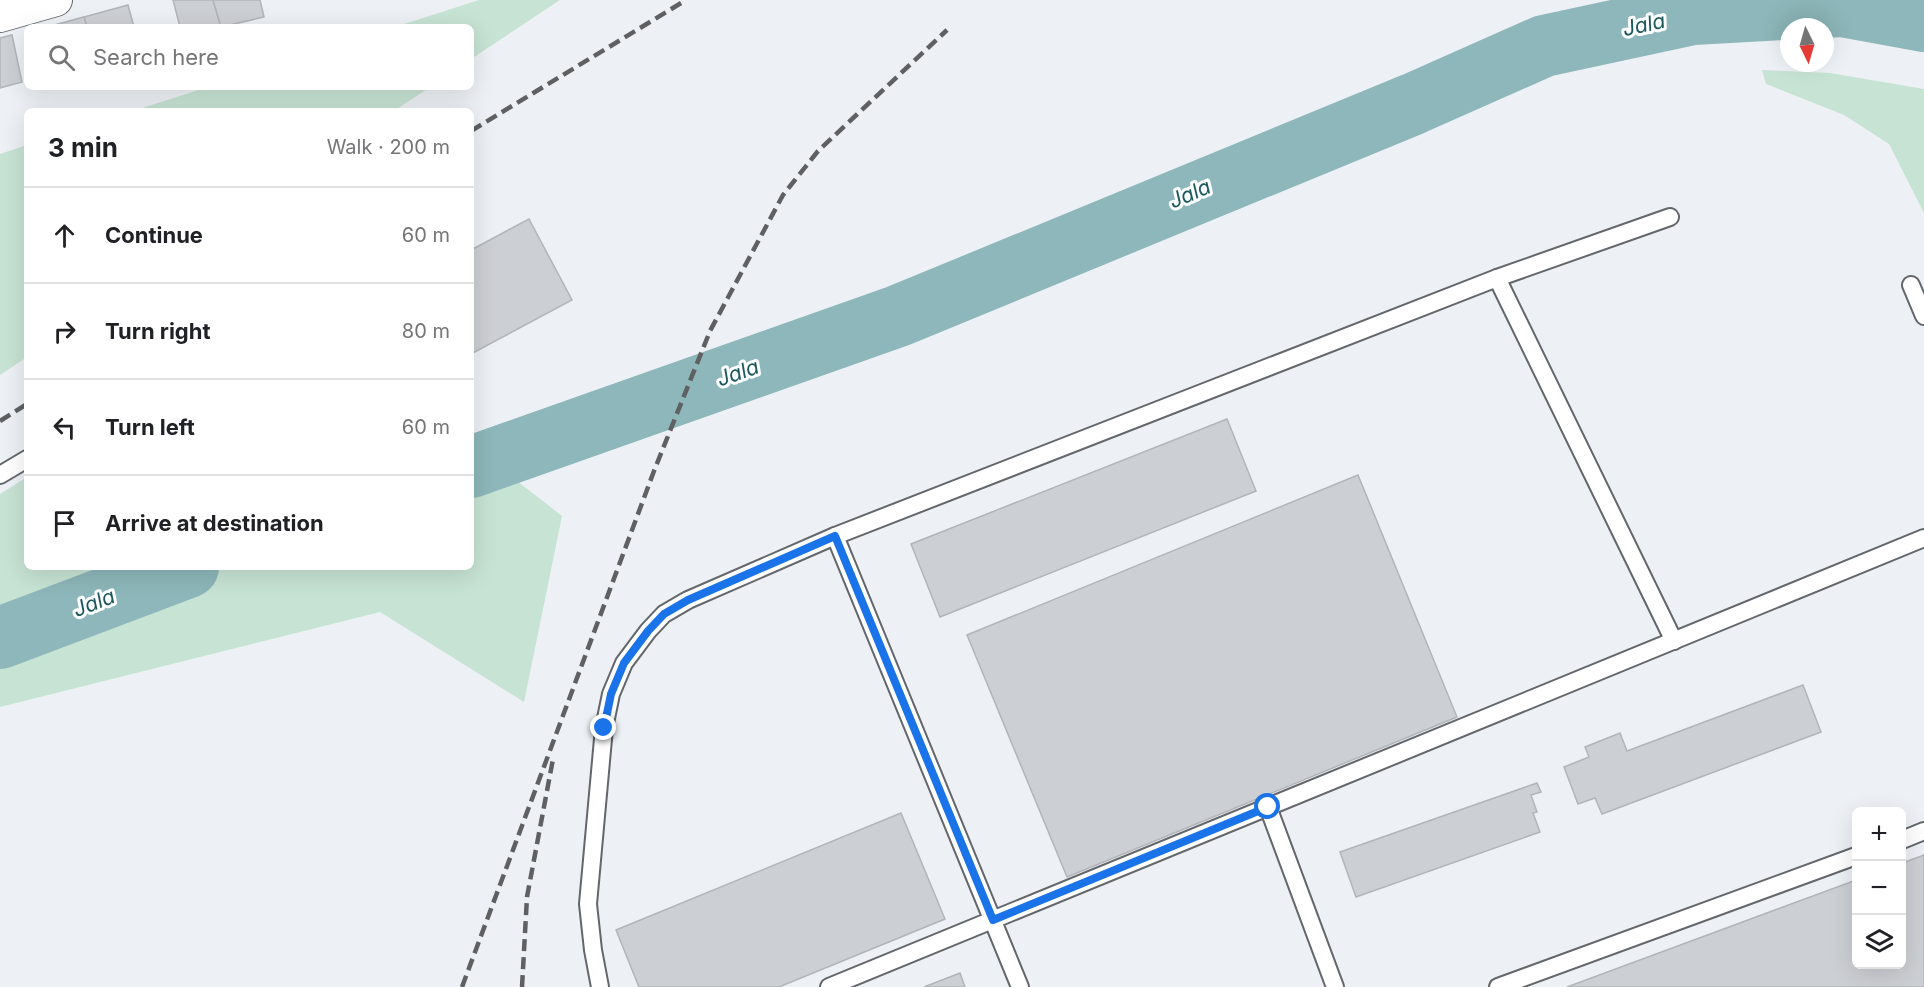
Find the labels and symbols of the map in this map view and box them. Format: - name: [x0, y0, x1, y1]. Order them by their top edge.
- water label: Jala: [1620, 8, 1668, 41]
- north arrow: [1780, 18, 1834, 72]
- water label: Jala: [1165, 174, 1215, 213]
- water label: Jala: [714, 354, 762, 391]
- water label: Jala: [69, 583, 118, 622]
- route end: [590, 714, 616, 740]
- route start: [1254, 793, 1280, 819]

